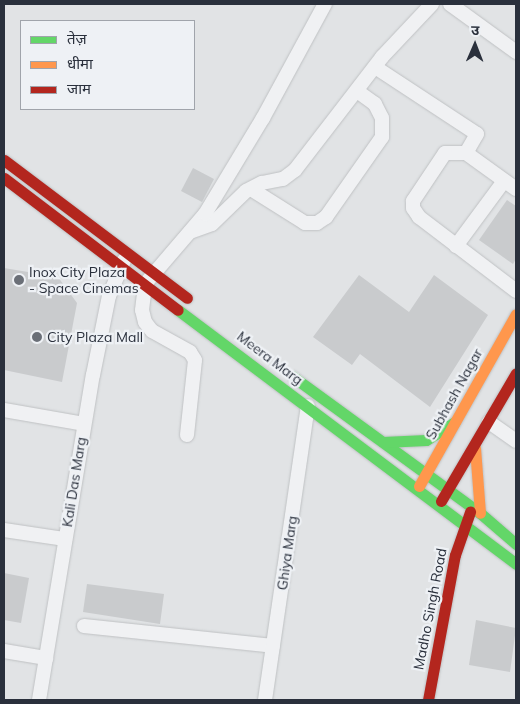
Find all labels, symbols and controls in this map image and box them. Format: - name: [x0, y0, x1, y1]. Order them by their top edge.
- legend: [20, 20, 195, 110]
- north arrow: [450, 20, 500, 70]
- text: उ: [471, 21, 480, 39]
- text: तेज़: [67, 29, 87, 48]
- text: धीमा: [67, 54, 93, 73]
- text: जाम: [67, 79, 91, 98]
- place label: Inox City Plaza - Space Cinemas: [29, 264, 139, 296]
- marker: Inox City Plaza - Space Cinemas: [13, 274, 25, 286]
- street label: Meera Marg: [234, 328, 306, 388]
- place label: City Plaza Mall: [47, 329, 143, 345]
- marker: City Plaza Mall: [31, 331, 43, 343]
- street label: Subhash Nagar: [422, 346, 486, 442]
- street label: Kali Das Marg: [59, 436, 89, 528]
- street label: Ghiya Marg: [273, 515, 301, 591]
- street label: Madho Singh Road: [410, 547, 450, 671]

